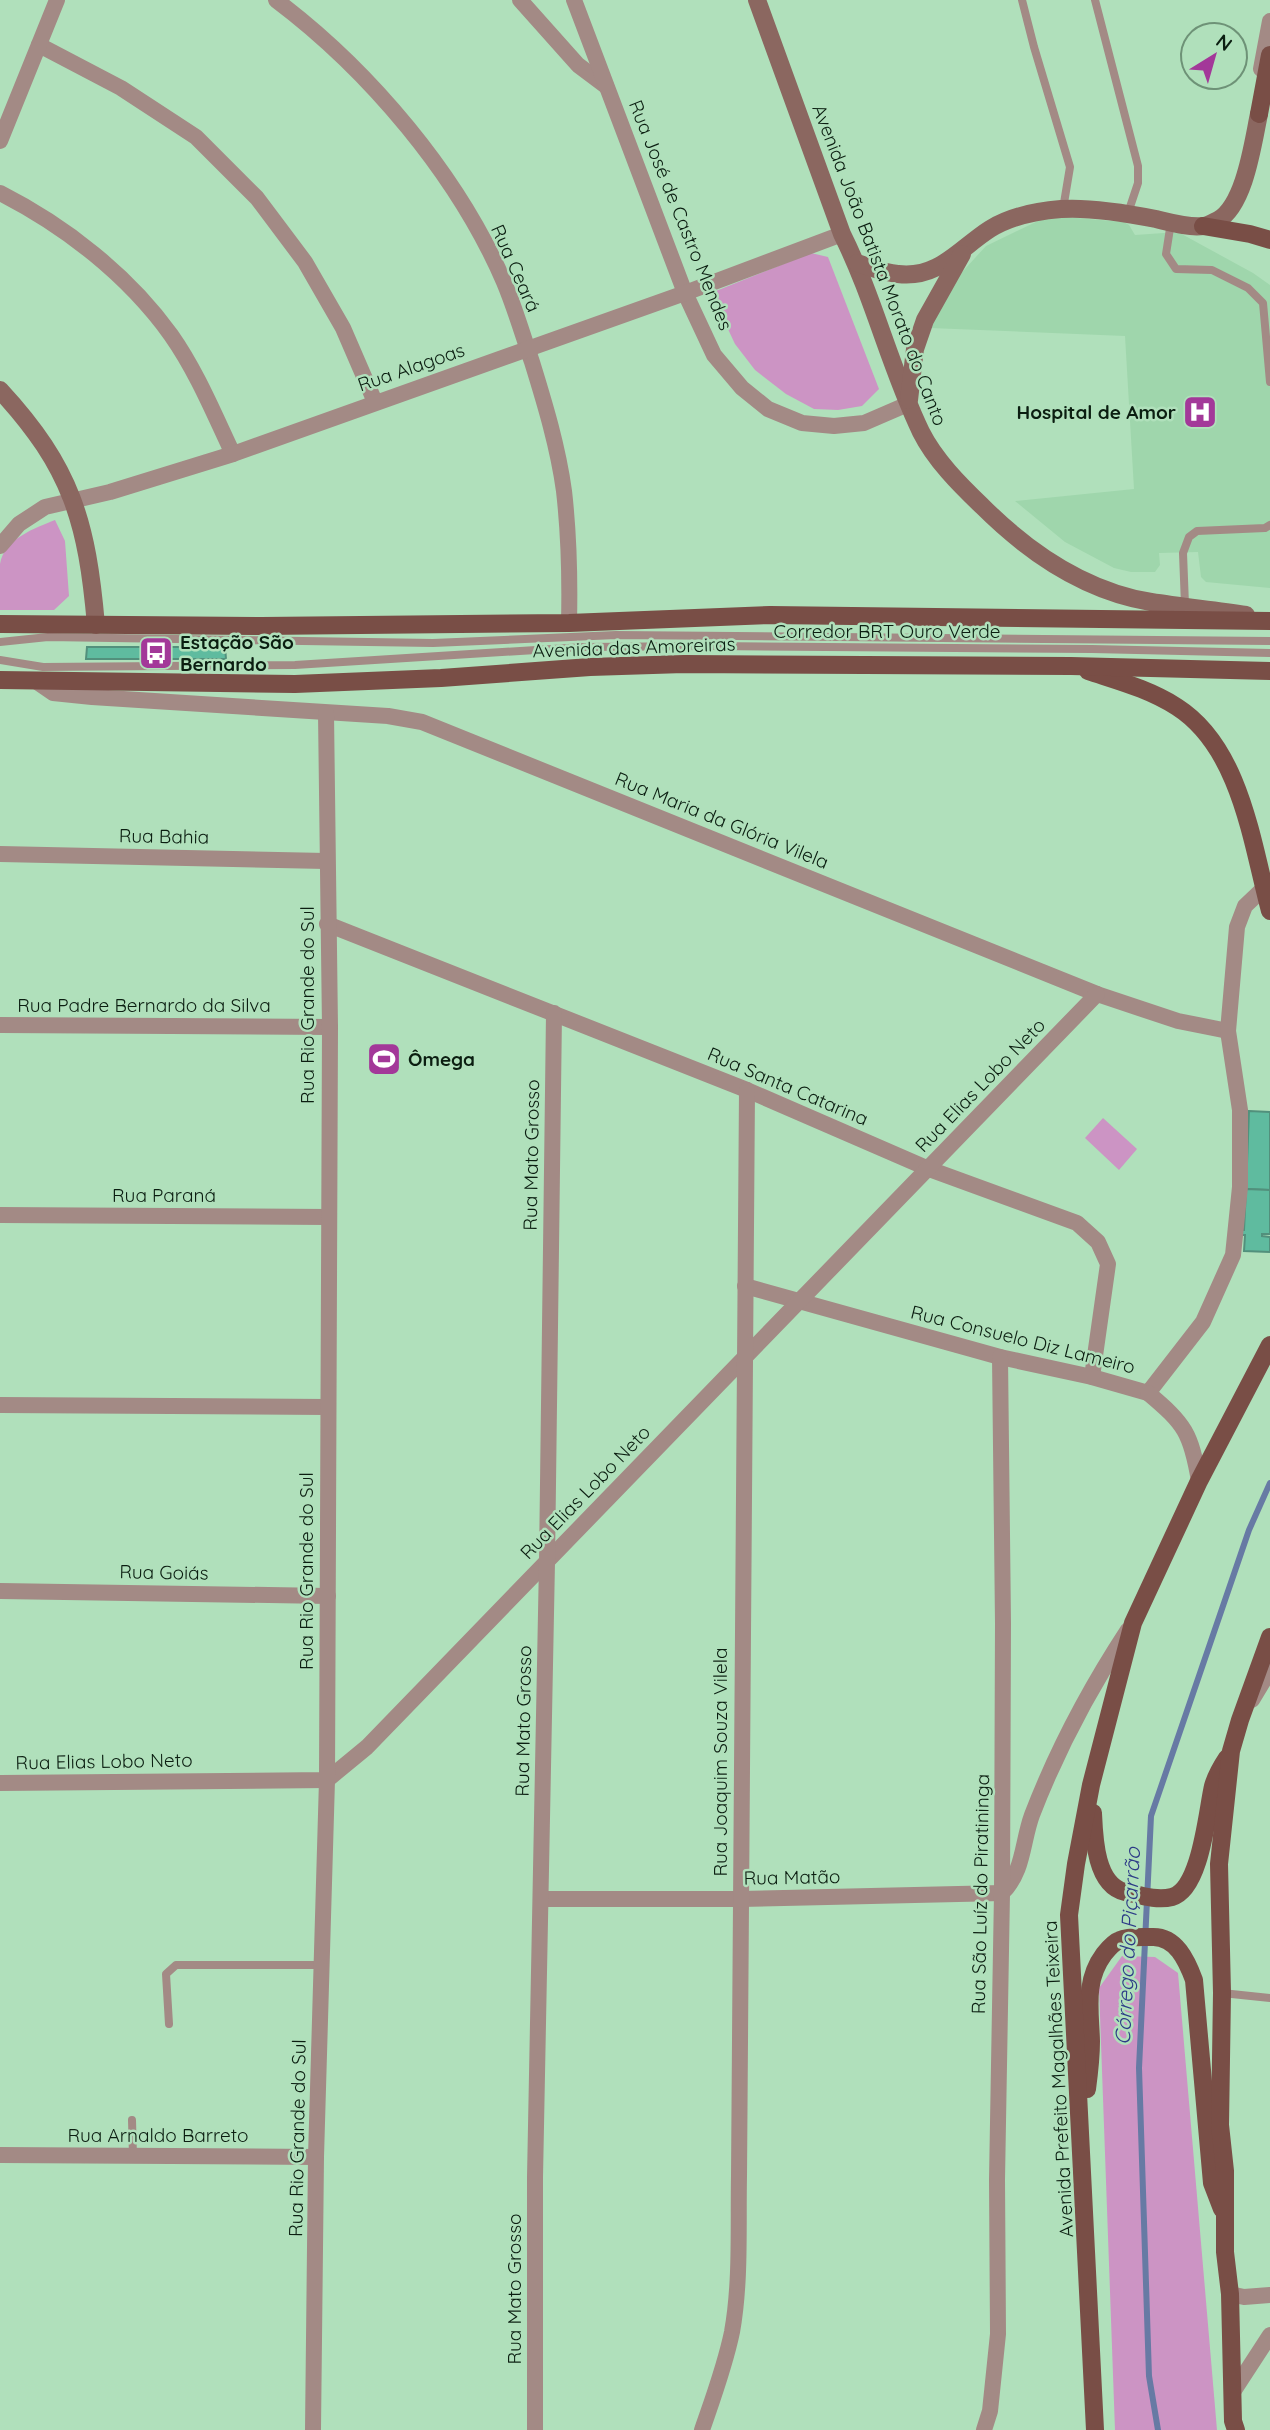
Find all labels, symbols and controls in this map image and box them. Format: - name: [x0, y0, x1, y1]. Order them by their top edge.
- north arrow: [1179, 21, 1249, 91]
- text: N: [1211, 29, 1237, 56]
- street label: Rua José de Castro Mendes: [624, 96, 738, 334]
- street label: Avenida João Batista Morato do Canto: [807, 101, 953, 429]
- street label: Rua Ceará: [486, 220, 546, 316]
- street label: Rua Alagoas: [354, 337, 468, 397]
- hospital icon: Hospital de Amor: [1181, 393, 1219, 431]
- place label: Hospital de Amor: [1017, 400, 1176, 424]
- street label: Corredor BRT Ouro Verde: [774, 619, 1000, 643]
- place label: Estação São Bernardo: [180, 630, 294, 676]
- street label: Avenida das Amoreiras: [532, 631, 736, 663]
- bus stop icon: Estação São Bernardo: [137, 634, 175, 672]
- street label: Rua Maria da Glória Vilela: [612, 766, 832, 874]
- street label: Rua Bahia: [119, 823, 209, 849]
- street label: Rua Rio Grande do Sul: [295, 906, 319, 1104]
- street label: Rua Padre Bernardo da Silva: [17, 993, 271, 1017]
- street label: Rua Elias Lobo Neto: [910, 1013, 1050, 1157]
- sports icon: Ômega: [365, 1040, 403, 1078]
- street label: Rua Santa Catarina: [704, 1041, 872, 1131]
- place label: Ômega: [408, 1047, 475, 1071]
- street label: Rua Mato Grosso: [518, 1079, 544, 1231]
- street label: Rua Paraná: [112, 1183, 216, 1207]
- street label: Rua Consuelo Diz Lameiro: [908, 1299, 1138, 1379]
- street label: Rua Elias Lobo Neto: [515, 1420, 655, 1564]
- street label: Rua Rio Grande do Sul: [294, 1472, 318, 1670]
- street label: Rua Goiás: [119, 1559, 209, 1585]
- street label: Rua Mato Grosso: [510, 1645, 536, 1797]
- street label: Rua Joaquim Souza Vilela: [708, 1647, 732, 1877]
- street label: Rua Elias Lobo Neto: [15, 1747, 193, 1775]
- street label: Rua São Luíz do Piratininga: [966, 1774, 994, 2014]
- water label: Córrego do Piçarrão: [1109, 1845, 1145, 2046]
- street label: Rua Matão: [743, 1864, 841, 1890]
- street label: Avenida Prefeito Magalhães Teixeira: [1038, 1920, 1078, 2238]
- street label: Rua Rio Grande do Sul: [283, 2039, 311, 2237]
- street label: Rua Arnaldo Barreto: [67, 2123, 249, 2147]
- street label: Rua Mato Grosso: [502, 2213, 526, 2365]

